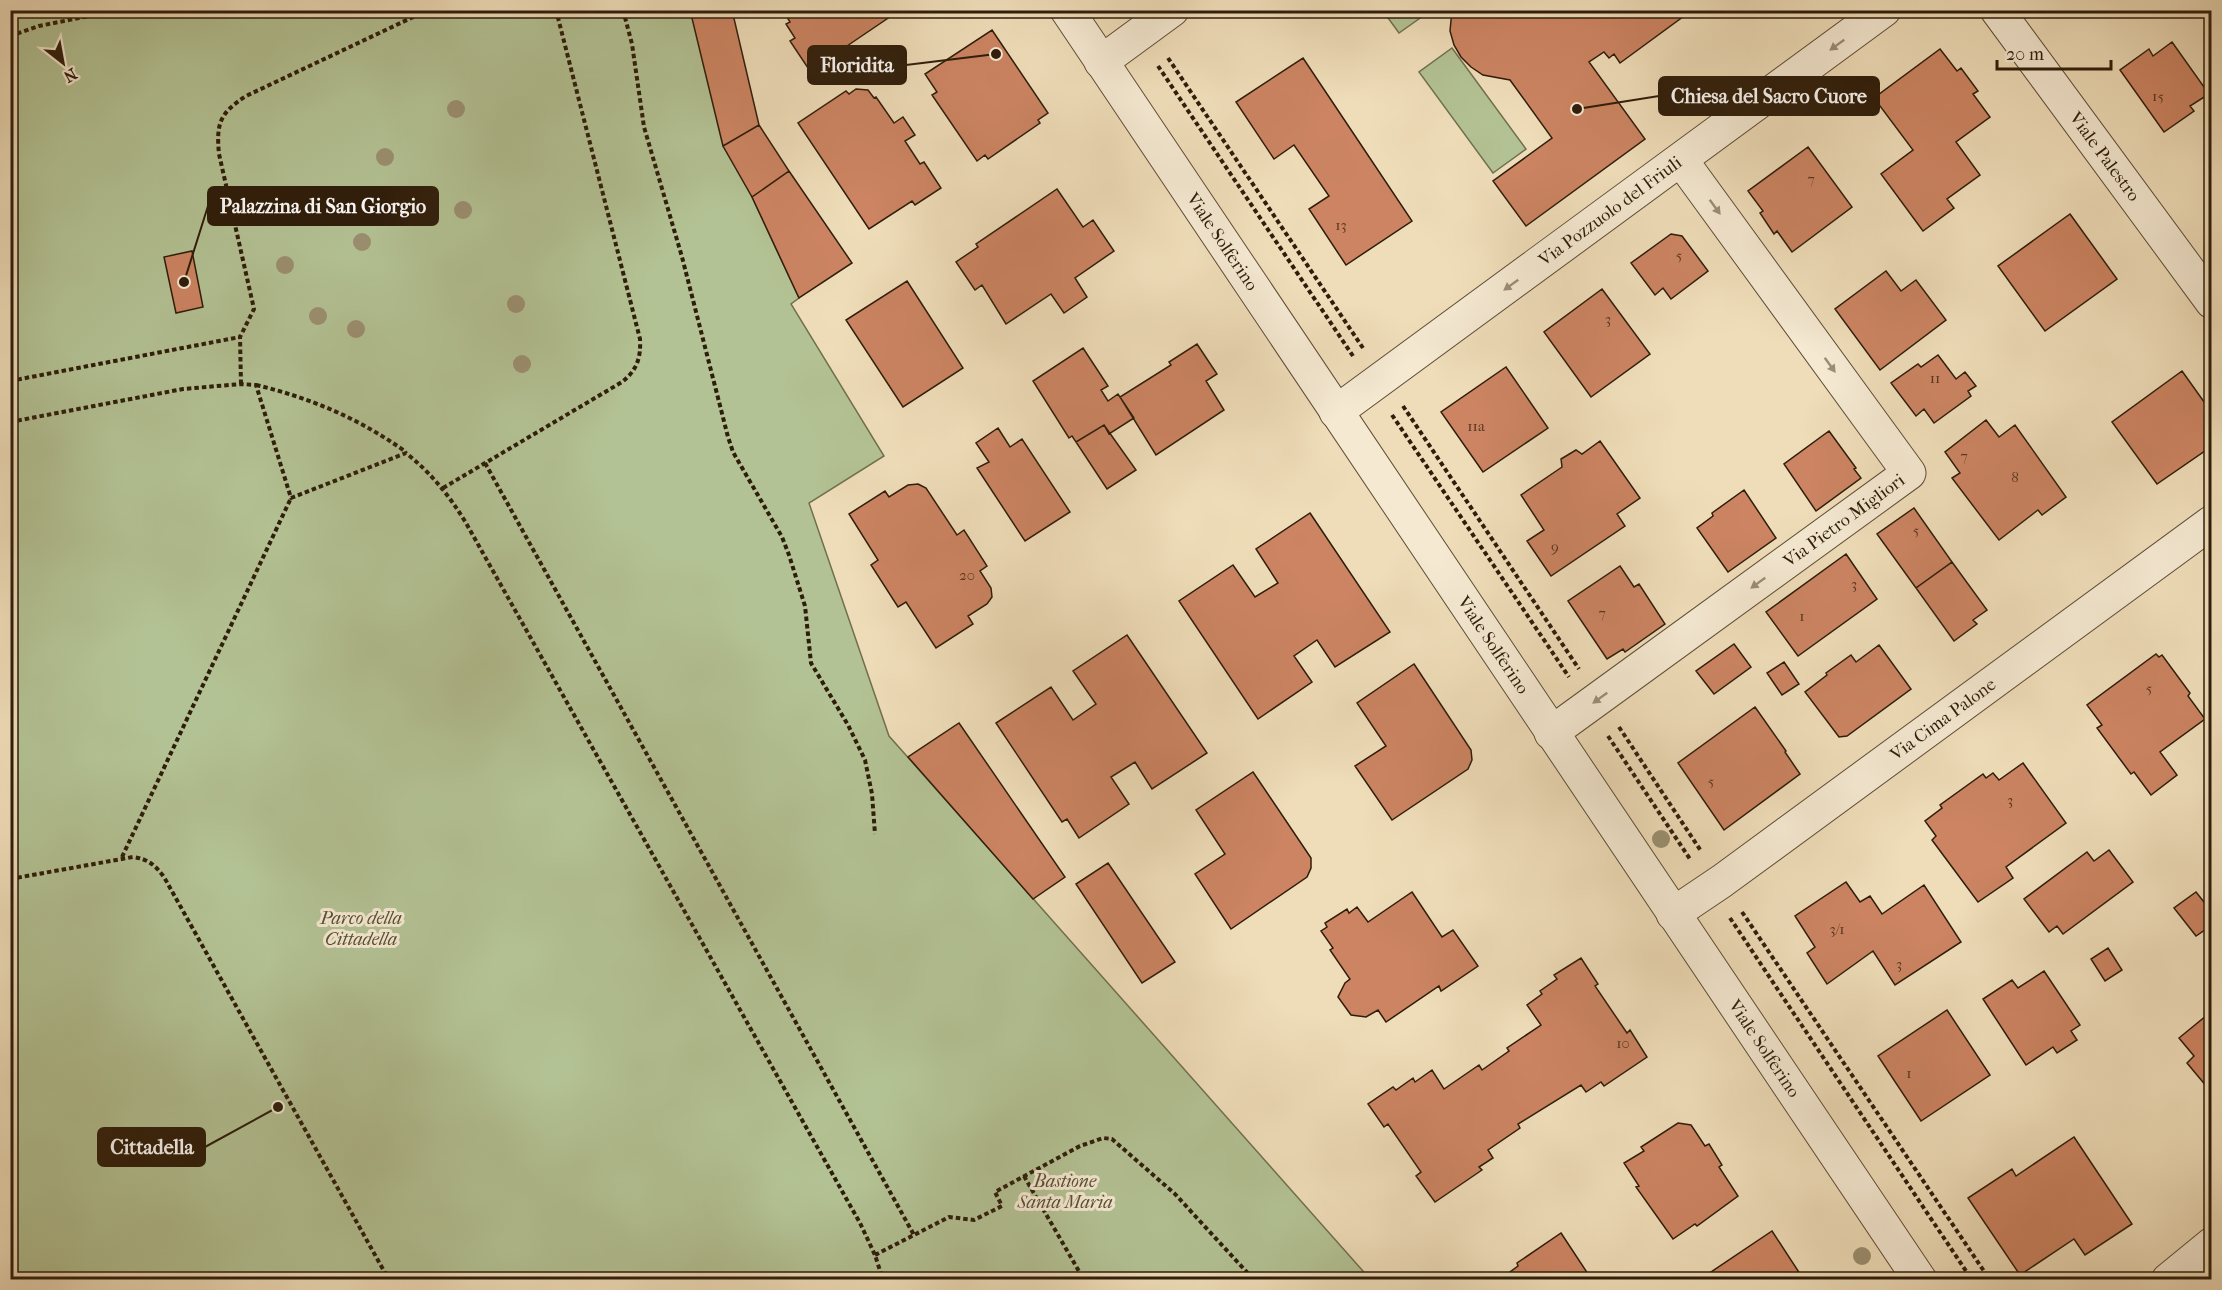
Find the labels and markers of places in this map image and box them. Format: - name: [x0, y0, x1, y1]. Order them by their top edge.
- callout: Floridita: [808, 46, 906, 84]
- callout: Chiesa del Sacro Cuore: [1659, 77, 1879, 115]
- callout: Palazzina di San Giorgio: [208, 187, 438, 225]
- callout: Cittadella: [98, 1128, 205, 1166]

